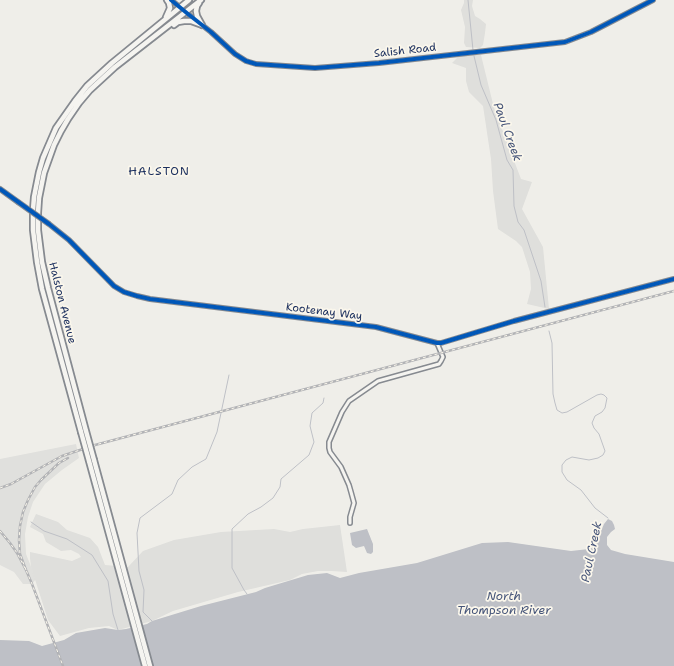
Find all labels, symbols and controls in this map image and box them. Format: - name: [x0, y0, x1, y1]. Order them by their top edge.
- street label: Salish Road: [373, 41, 437, 61]
- water label: Paul Creek: [490, 101, 524, 163]
- district label: HALSTON: [128, 165, 190, 179]
- street label: Halston Avenue: [45, 261, 79, 345]
- street label: Kootenay Way: [285, 301, 363, 323]
- water label: Paul Creek: [579, 520, 605, 584]
- water label: North Thompson River: [457, 590, 551, 618]

